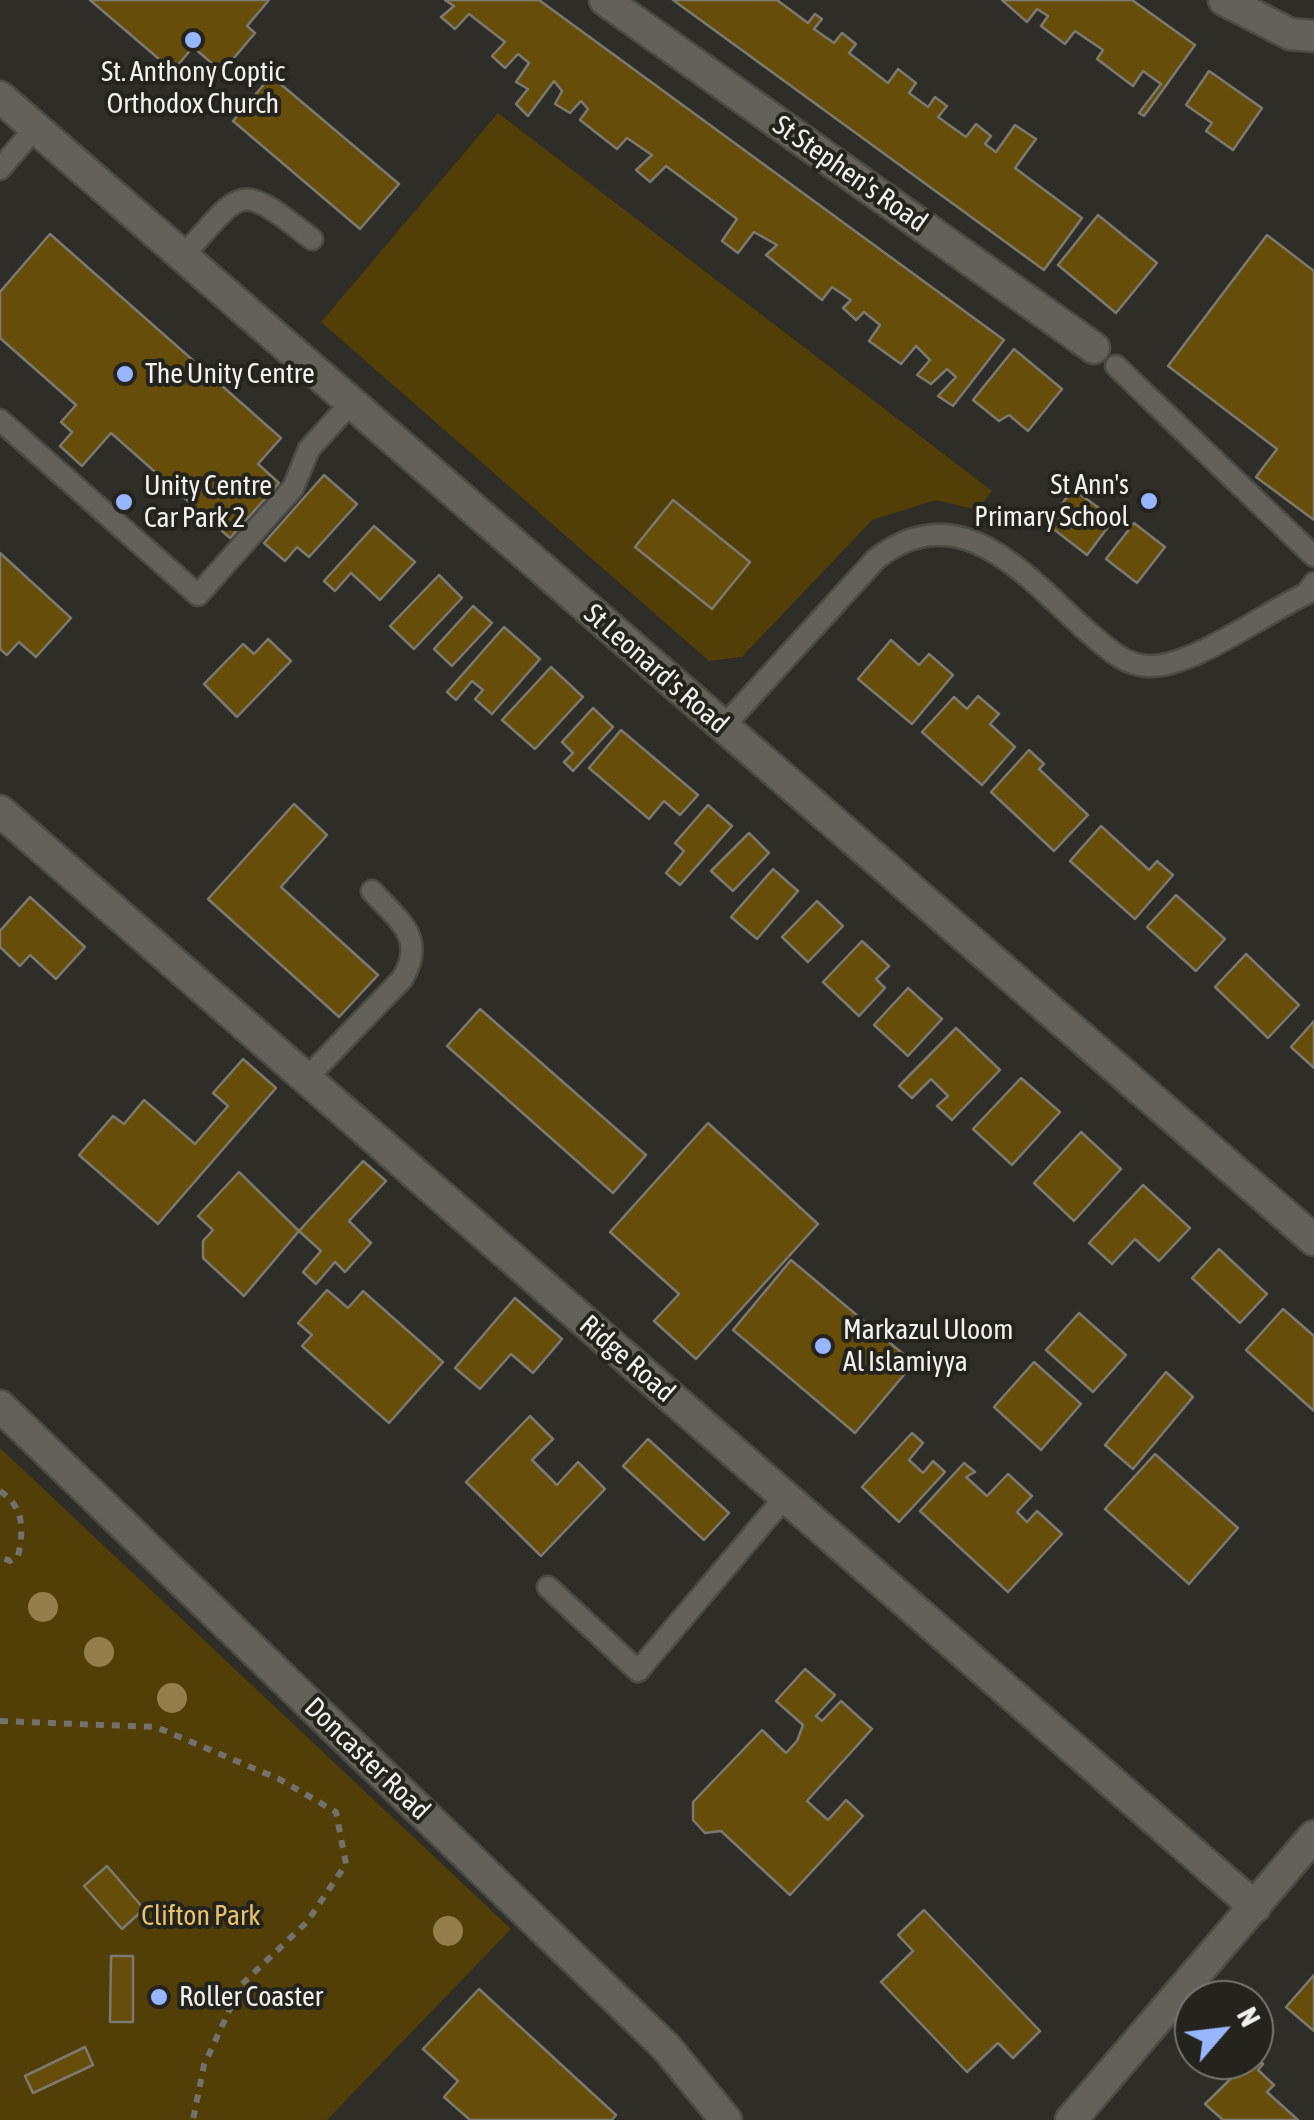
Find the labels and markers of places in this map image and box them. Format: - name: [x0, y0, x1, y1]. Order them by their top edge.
- marker: St. Anthony Coptic Orthodox Church: [182, 29, 204, 51]
- place label: St. Anthony Coptic Orthodox Church: [101, 55, 285, 121]
- place label: The Unity Centre: [145, 357, 315, 391]
- marker: The Unity Centre: [114, 363, 136, 385]
- place label: St Ann's Primary School: [974, 468, 1129, 534]
- place label: Unity Centre Car Park 2: [144, 469, 272, 535]
- marker: St Ann's Primary School: [1138, 490, 1160, 512]
- marker: Unity Centre Car Park 2: [113, 491, 135, 513]
- place label: Markazul Uloom Al Islamiyya: [843, 1313, 1013, 1379]
- marker: Markazul Uloom Al Islamiyya: [812, 1335, 834, 1357]
- place label: Roller Coaster: [179, 1980, 323, 2014]
- marker: Roller Coaster: [148, 1986, 170, 2008]

